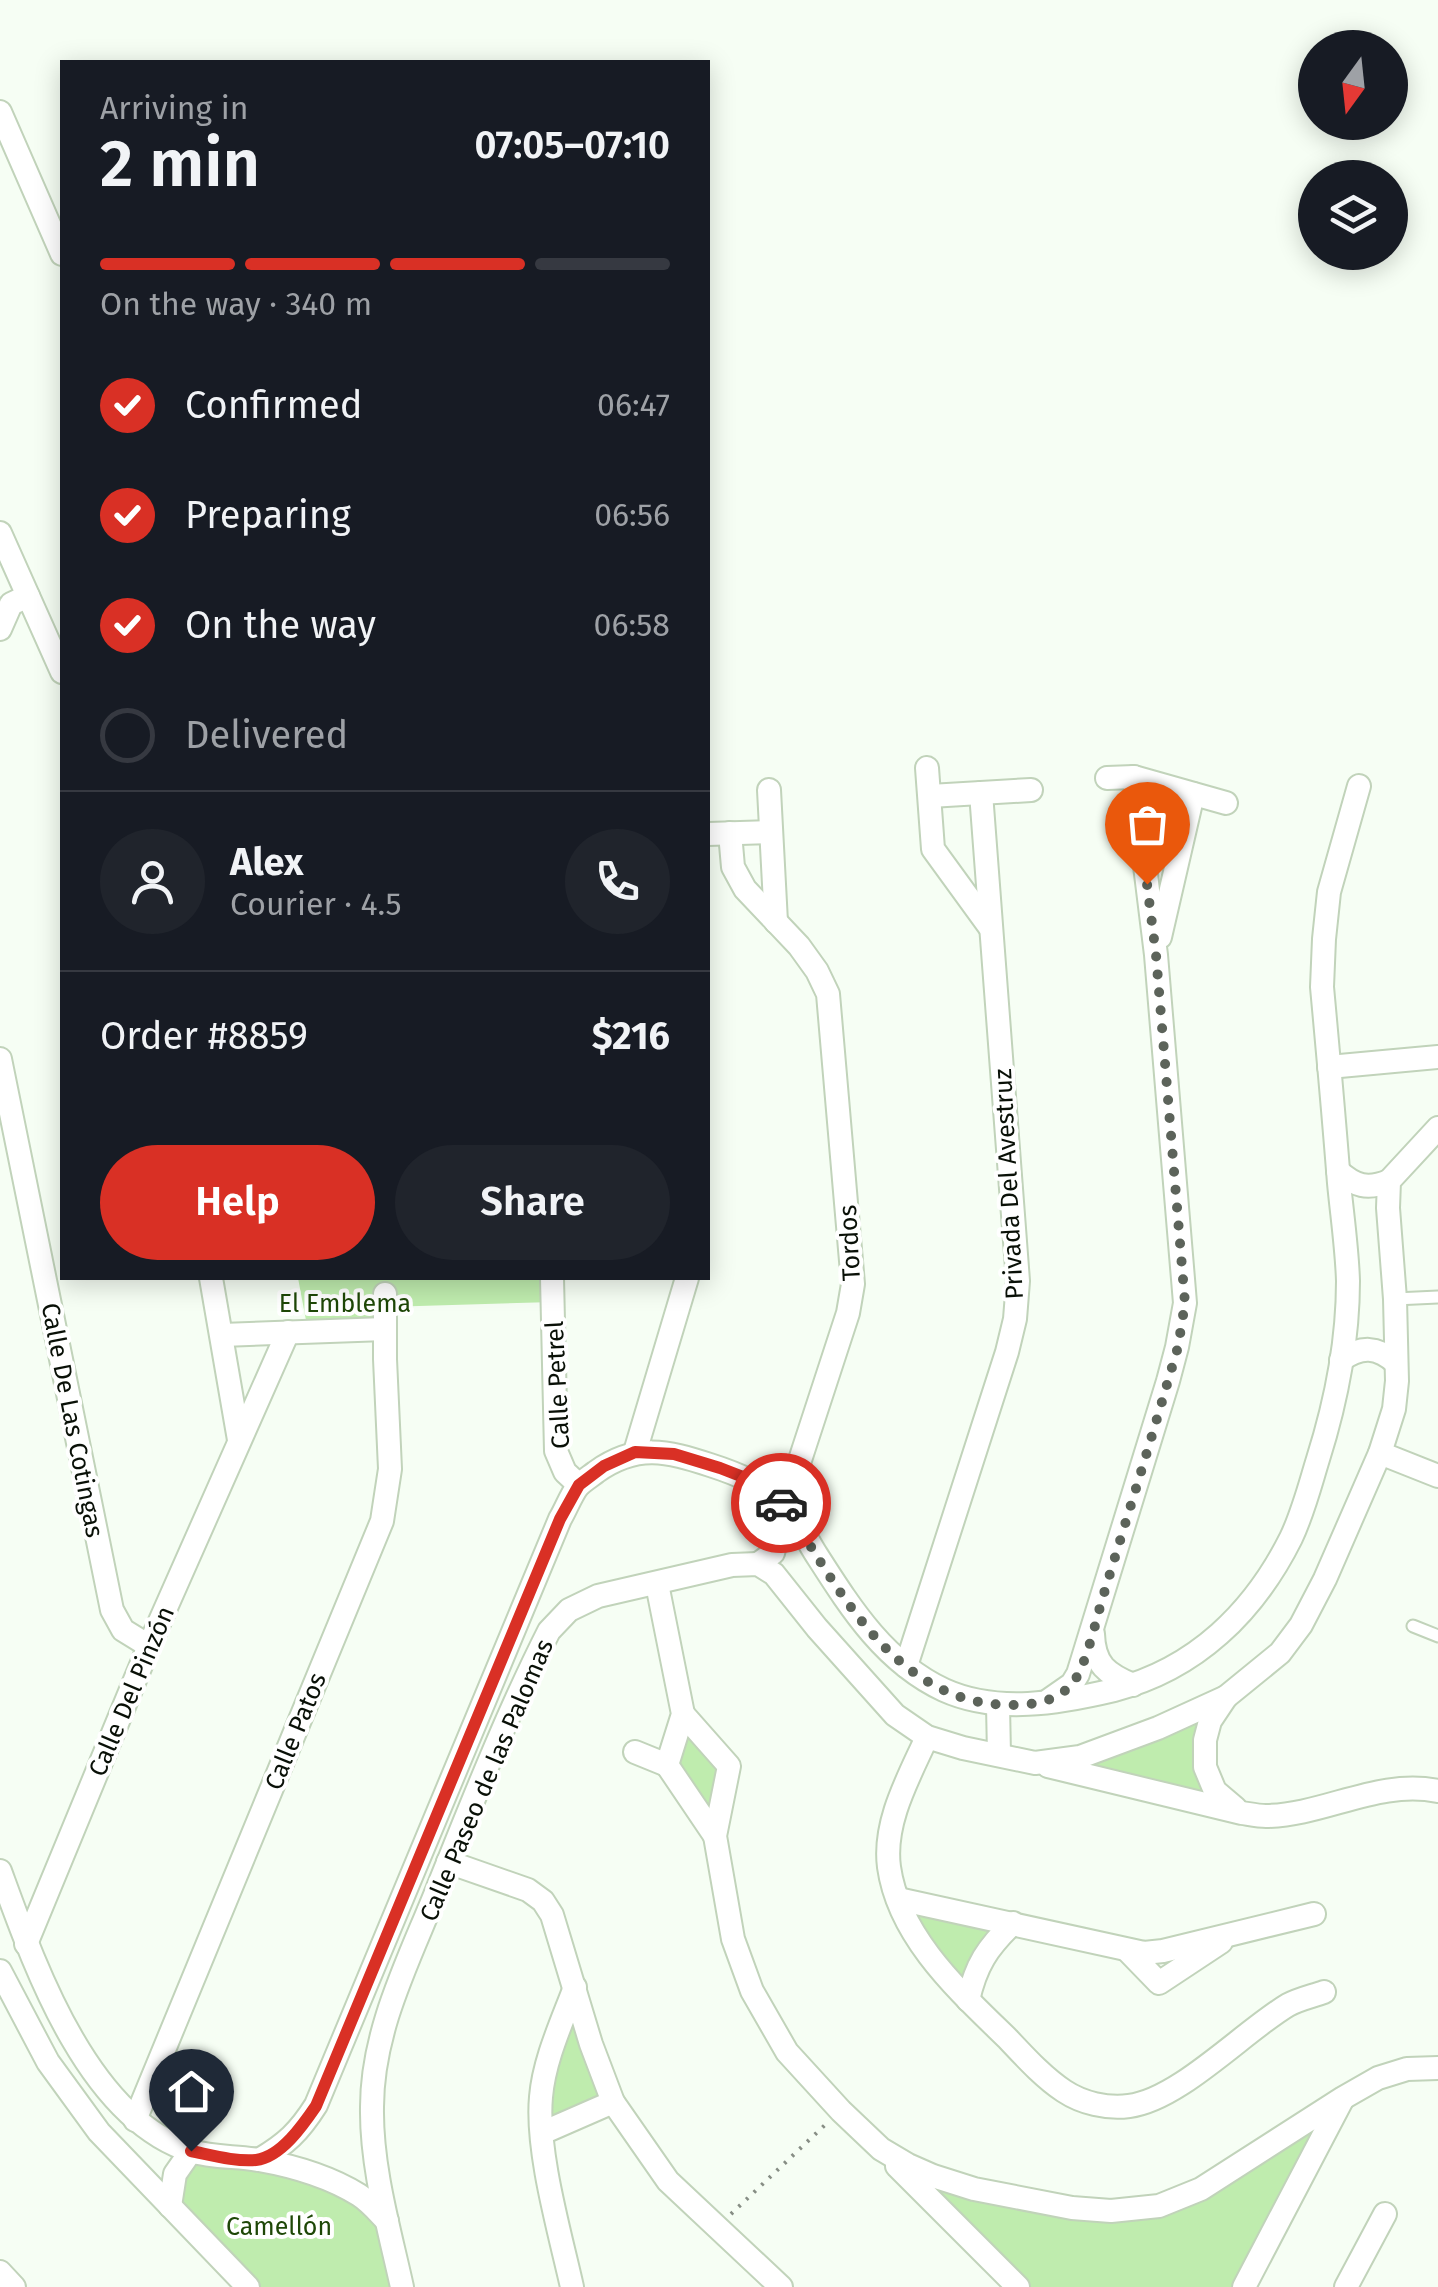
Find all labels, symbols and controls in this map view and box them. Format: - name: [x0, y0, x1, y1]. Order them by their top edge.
- north arrow: [1298, 30, 1408, 140]
- map controls: [1298, 30, 1408, 270]
- text: Arriving in: [100, 89, 248, 127]
- text: 07:05–07:10: [474, 122, 670, 168]
- text: 2 min: [100, 125, 260, 203]
- button: layers: [1298, 160, 1408, 270]
- text: On the way · 340 m: [100, 285, 372, 323]
- icon: check: [100, 378, 155, 433]
- text: Confirmed: [185, 382, 363, 428]
- text: 06:47: [597, 386, 670, 424]
- icon: check: [100, 488, 155, 543]
- text: Preparing: [185, 492, 351, 538]
- text: 06:56: [594, 496, 670, 534]
- icon: check: [100, 598, 155, 653]
- text: On the way: [185, 602, 376, 648]
- text: 06:58: [594, 606, 670, 644]
- text: Delivered: [185, 712, 348, 758]
- pin: [1105, 782, 1190, 885]
- icon: bag: [1120, 797, 1175, 852]
- button: person: [100, 829, 205, 934]
- button: phone: [565, 829, 670, 934]
- text: Alex: [230, 839, 303, 885]
- text: Courier · 4.5: [230, 885, 401, 923]
- text: Order #8859: [100, 1013, 308, 1059]
- text: $216: [592, 1013, 670, 1059]
- street label: Privada Del Avestruz: [988, 1068, 1030, 1300]
- button: Help: [100, 1145, 375, 1260]
- button: Share: [395, 1145, 670, 1260]
- street label: Tordos: [833, 1204, 867, 1282]
- park label: El Emblema: [279, 1289, 411, 1319]
- street label: Calle De Las Cotingas: [35, 1300, 109, 1540]
- street label: Calle Petrel: [540, 1320, 576, 1450]
- courier: [731, 1453, 831, 1553]
- icon: car: [754, 1476, 809, 1531]
- street label: Calle Del Pinzón: [83, 1602, 181, 1781]
- street label: Calle Paseo de las Palomas: [414, 1635, 560, 1926]
- street label: Calle Patos: [259, 1668, 333, 1794]
- pin: [149, 2049, 234, 2152]
- icon: home: [164, 2064, 219, 2119]
- park label: Camellón: [226, 2212, 332, 2242]

